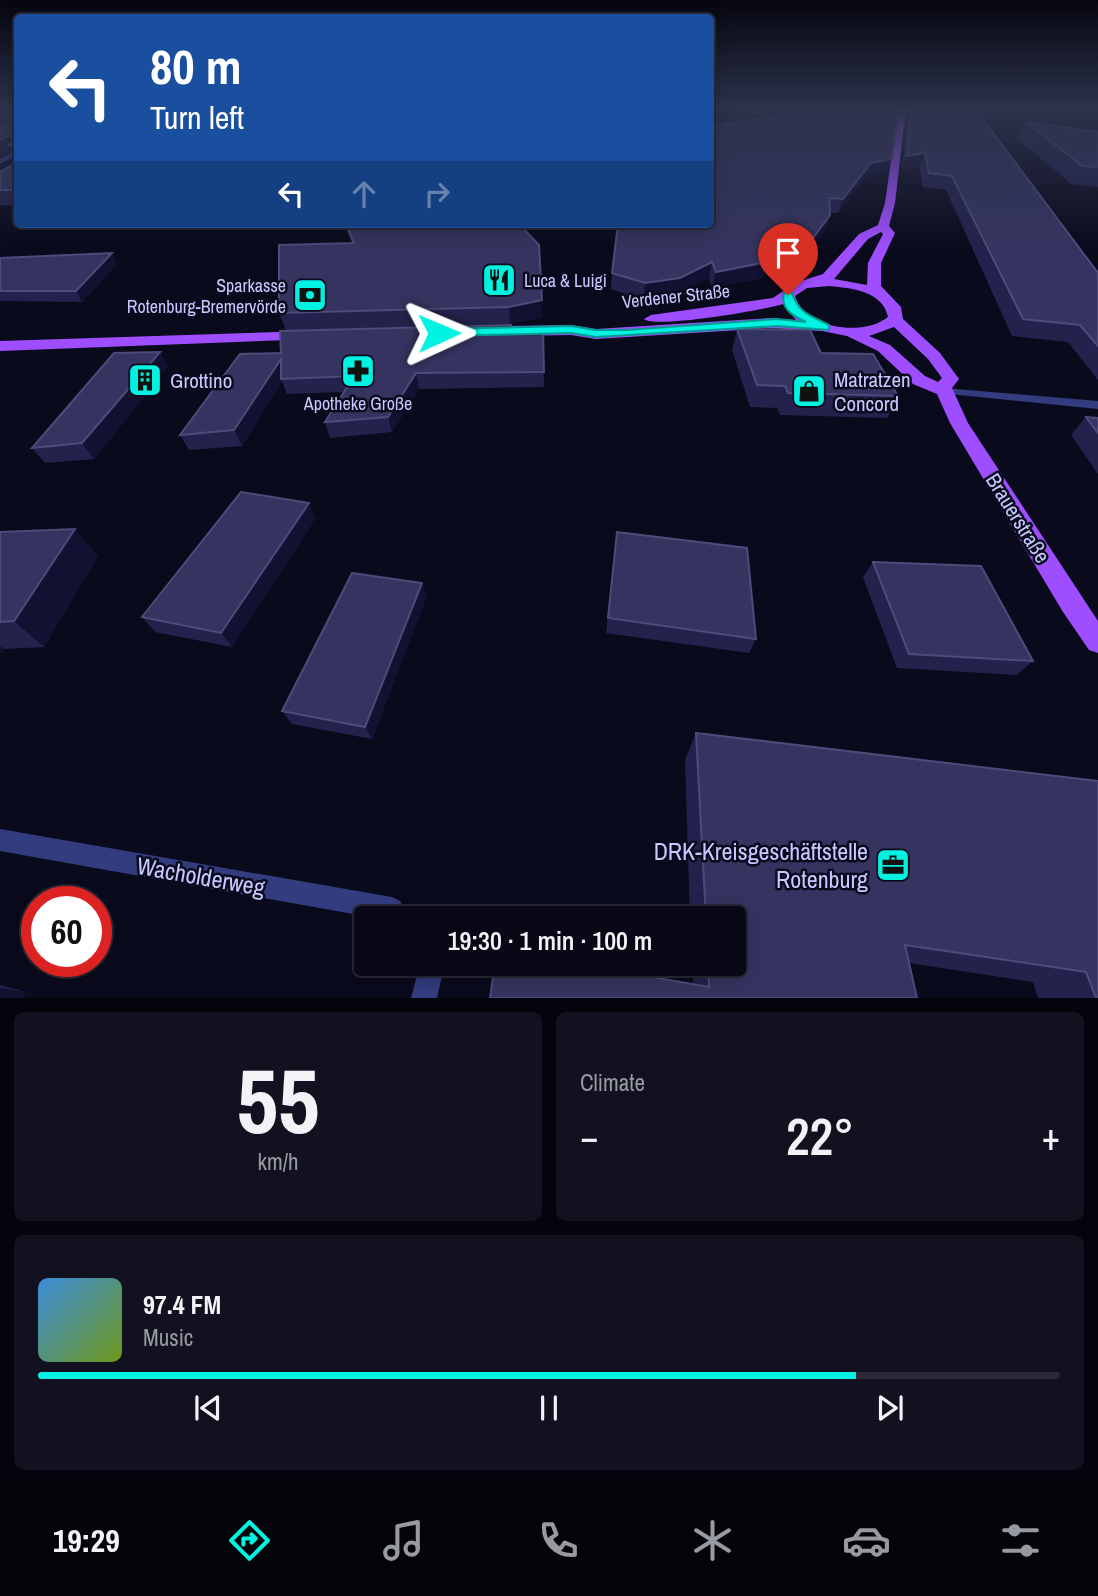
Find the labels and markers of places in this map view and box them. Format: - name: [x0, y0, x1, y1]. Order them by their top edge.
- pin: [758, 223, 818, 295]
- restaurant icon: Luca & Luigi: [480, 261, 518, 299]
- place label: Luca & Luigi: [524, 268, 607, 293]
- place label: Sparkasse Rotenburg-Bremervörde: [127, 273, 286, 319]
- bank icon: Sparkasse Rotenburg-Bremervörde: [291, 276, 329, 314]
- pharmacy icon: Apotheke Große: [339, 352, 377, 390]
- building icon: Grottino: [126, 361, 164, 399]
- place label: Matratzen Concord: [834, 365, 911, 418]
- place label: Grottino: [170, 366, 232, 395]
- shop icon: Matratzen Concord: [790, 372, 828, 410]
- place label: Apotheke Große: [303, 391, 412, 416]
- place label: DRK-Kreisgeschäftstelle Rotenburg: [654, 835, 868, 895]
- office icon: DRK-Kreisgeschäftstelle Rotenburg: [874, 846, 912, 884]

